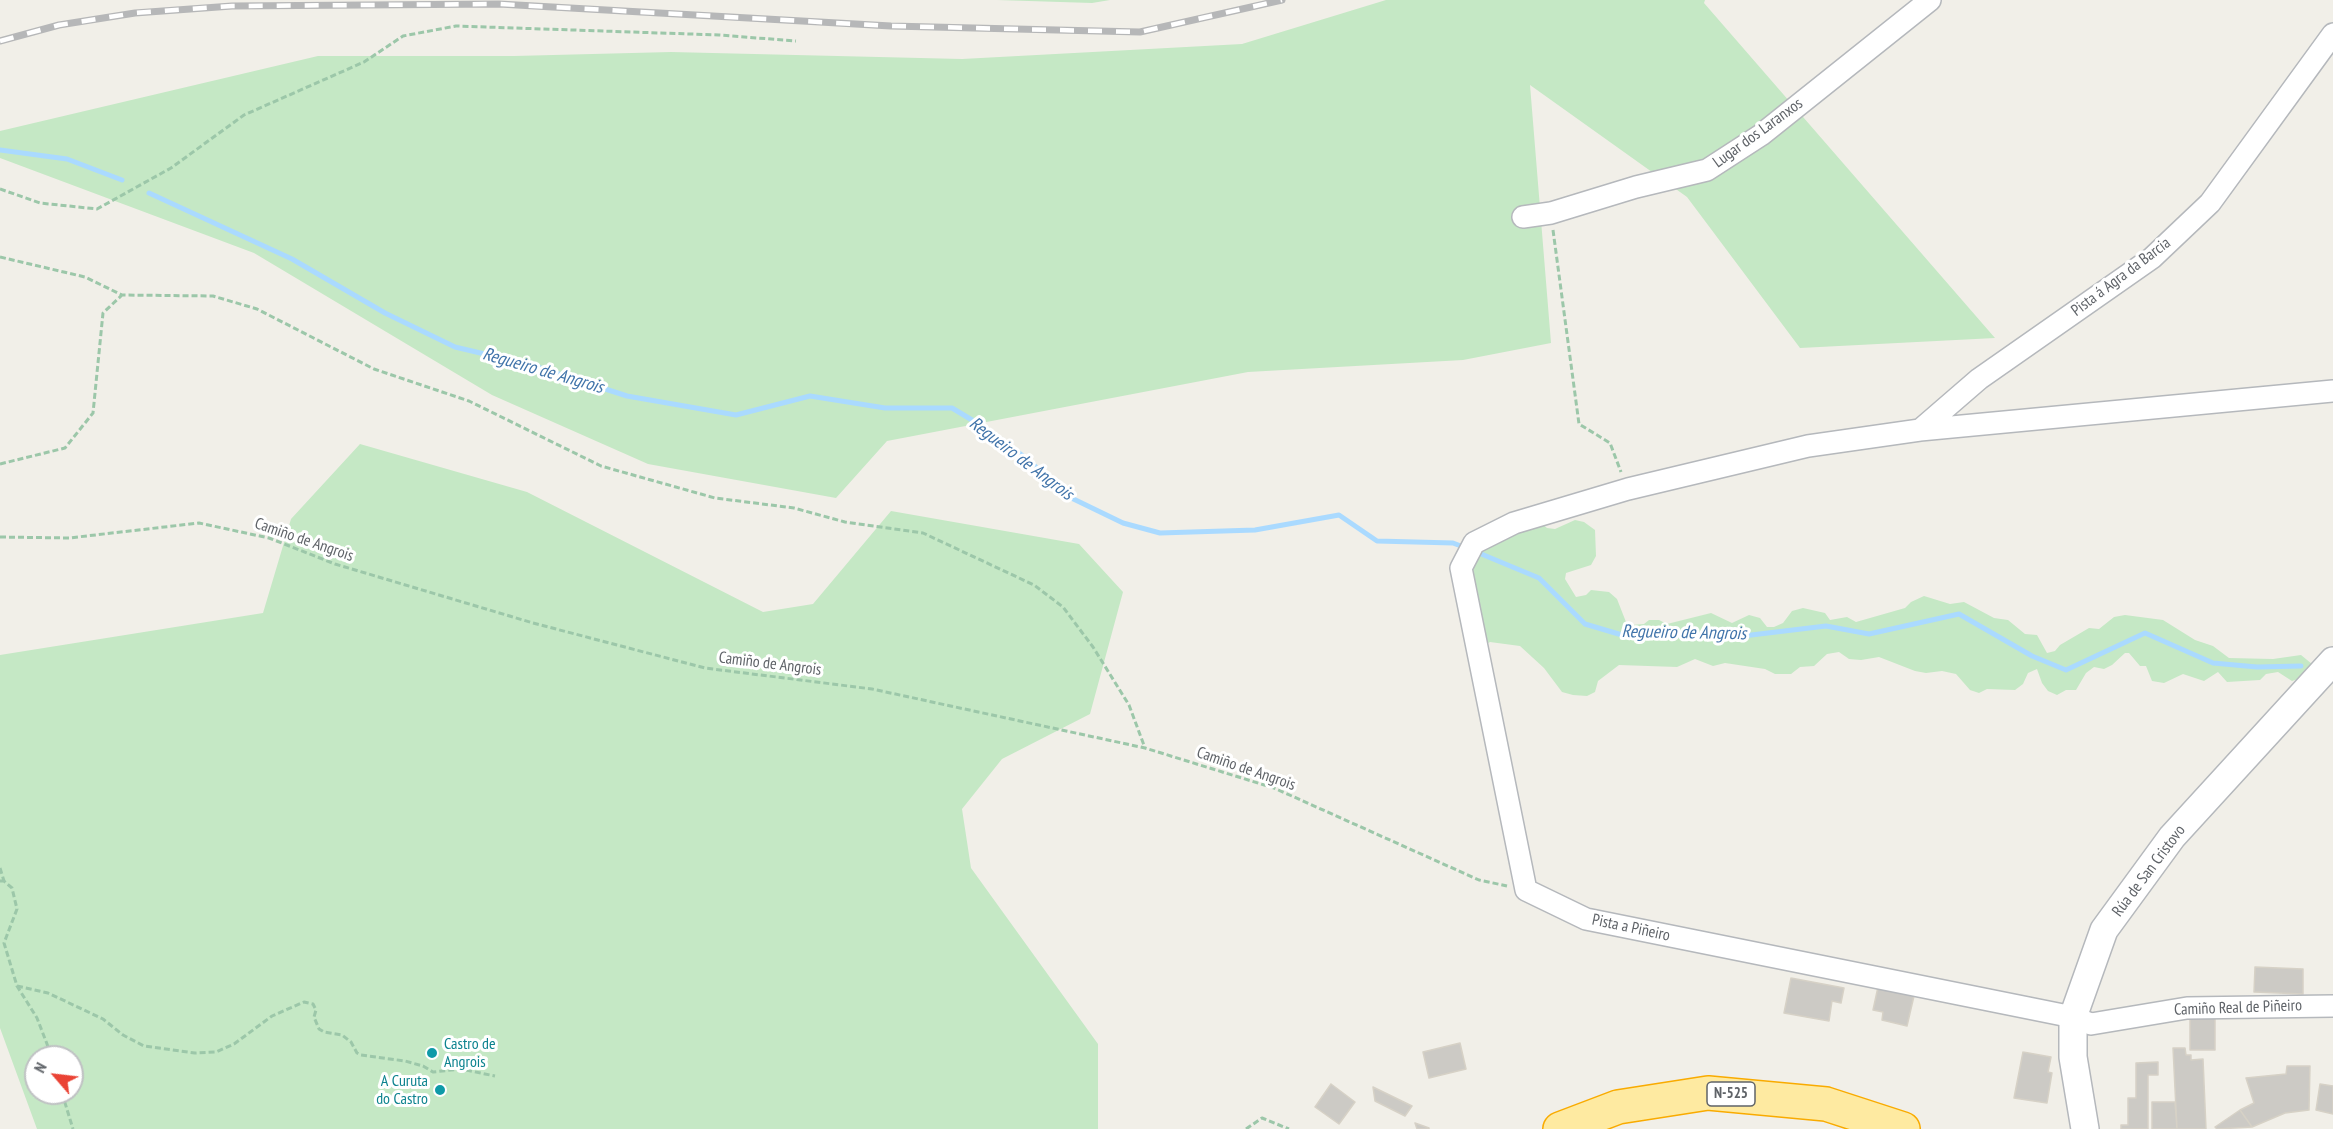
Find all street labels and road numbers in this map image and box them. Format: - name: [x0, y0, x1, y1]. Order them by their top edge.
- street label: Lugar dos Laranxos: [1709, 94, 1807, 172]
- street label: Pista á Agra da Barcia: [2068, 233, 2174, 321]
- street label: Camiño de Angrois: [252, 514, 356, 566]
- street label: Camiño de Angrois: [718, 648, 822, 680]
- street label: Camiño de Angrois: [1194, 743, 1298, 795]
- street label: Rúa de San Cristovo: [2108, 821, 2190, 921]
- street label: Pista a Piñeiro: [1590, 910, 1672, 946]
- street label: Camiño Real de Piñeiro: [2174, 996, 2302, 1020]
- road number: N-525: [1707, 1082, 1755, 1106]

